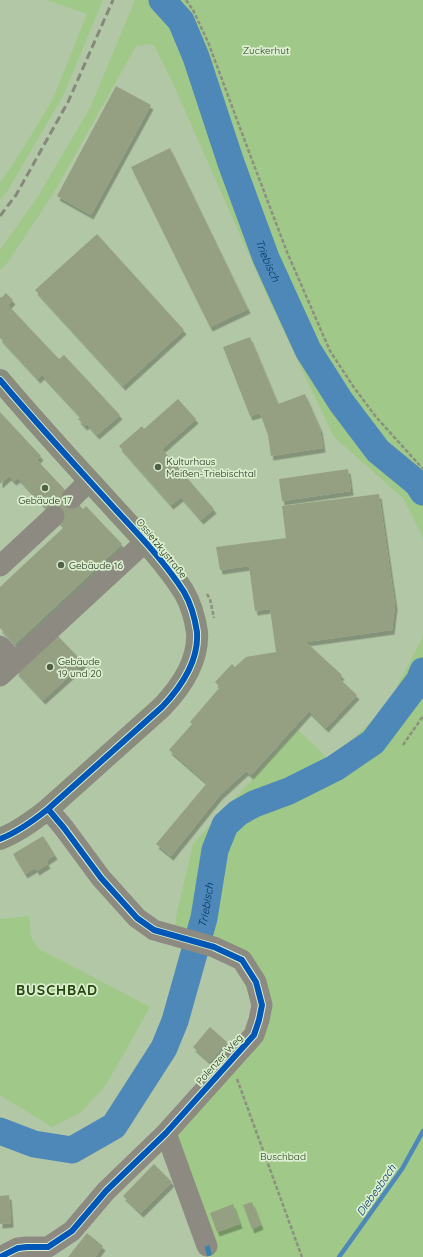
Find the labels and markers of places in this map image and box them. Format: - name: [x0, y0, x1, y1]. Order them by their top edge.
- place label: Kulturhaus Meißen-Triebischtal: [166, 455, 256, 480]
- marker: Kulturhaus Meißen-Triebischtal: [153, 462, 163, 472]
- marker: Gebäude 17: [40, 483, 50, 493]
- place label: Gebäude 17: [18, 494, 72, 507]
- place label: Gebäude 16: [69, 559, 123, 572]
- marker: Gebäude 16: [56, 560, 66, 570]
- place label: Gebäude 19 und 20: [58, 655, 102, 680]
- marker: Gebäude 19 und 20: [45, 662, 55, 672]

